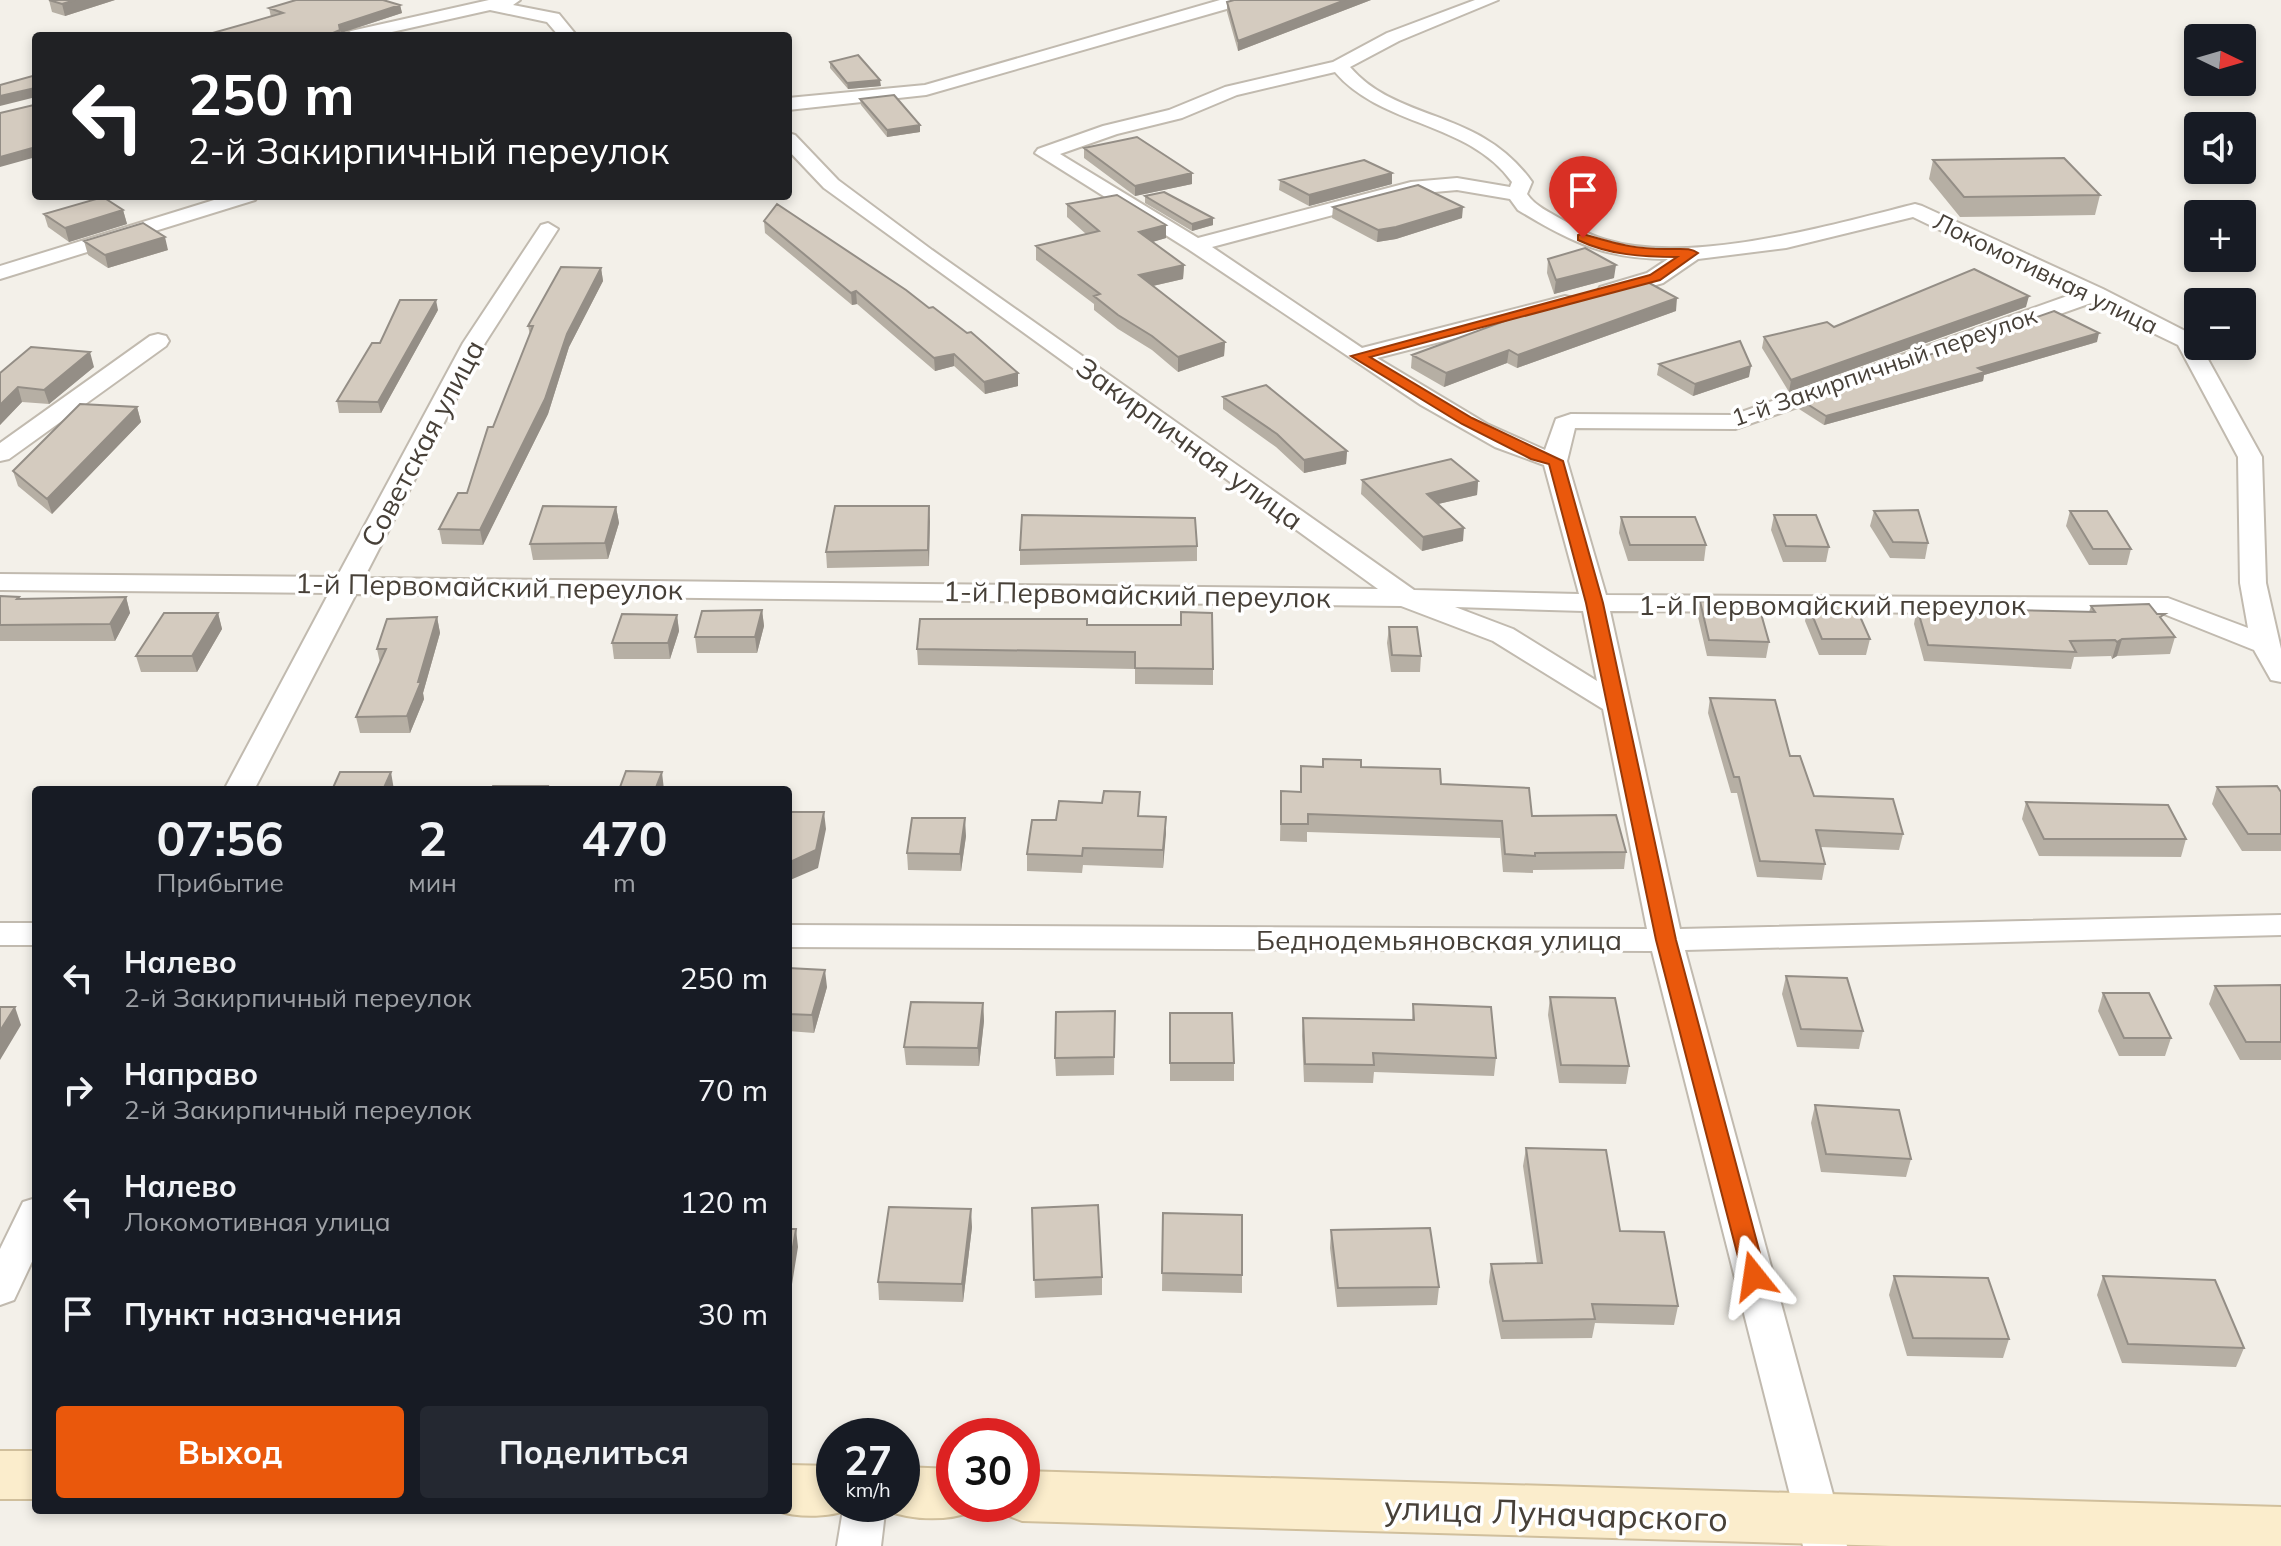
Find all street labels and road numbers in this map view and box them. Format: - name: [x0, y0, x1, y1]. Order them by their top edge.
- street label: Локомотивная улица: [1929, 206, 2163, 340]
- street label: 1-й Закирпичный переулок: [1727, 300, 2041, 432]
- street label: Советская улица: [353, 333, 491, 553]
- street label: Закирпичная улица: [1070, 349, 1310, 537]
- street label: 1-й Первомайский переулок: [295, 565, 684, 607]
- street label: 1-й Первомайский переулок: [943, 573, 1332, 615]
- street label: 1-й Первомайский переулок: [1638, 587, 2027, 622]
- street label: Беднодемьяновская улица: [1256, 922, 1622, 957]
- street label: улица Луначарского: [1383, 1486, 1729, 1540]

